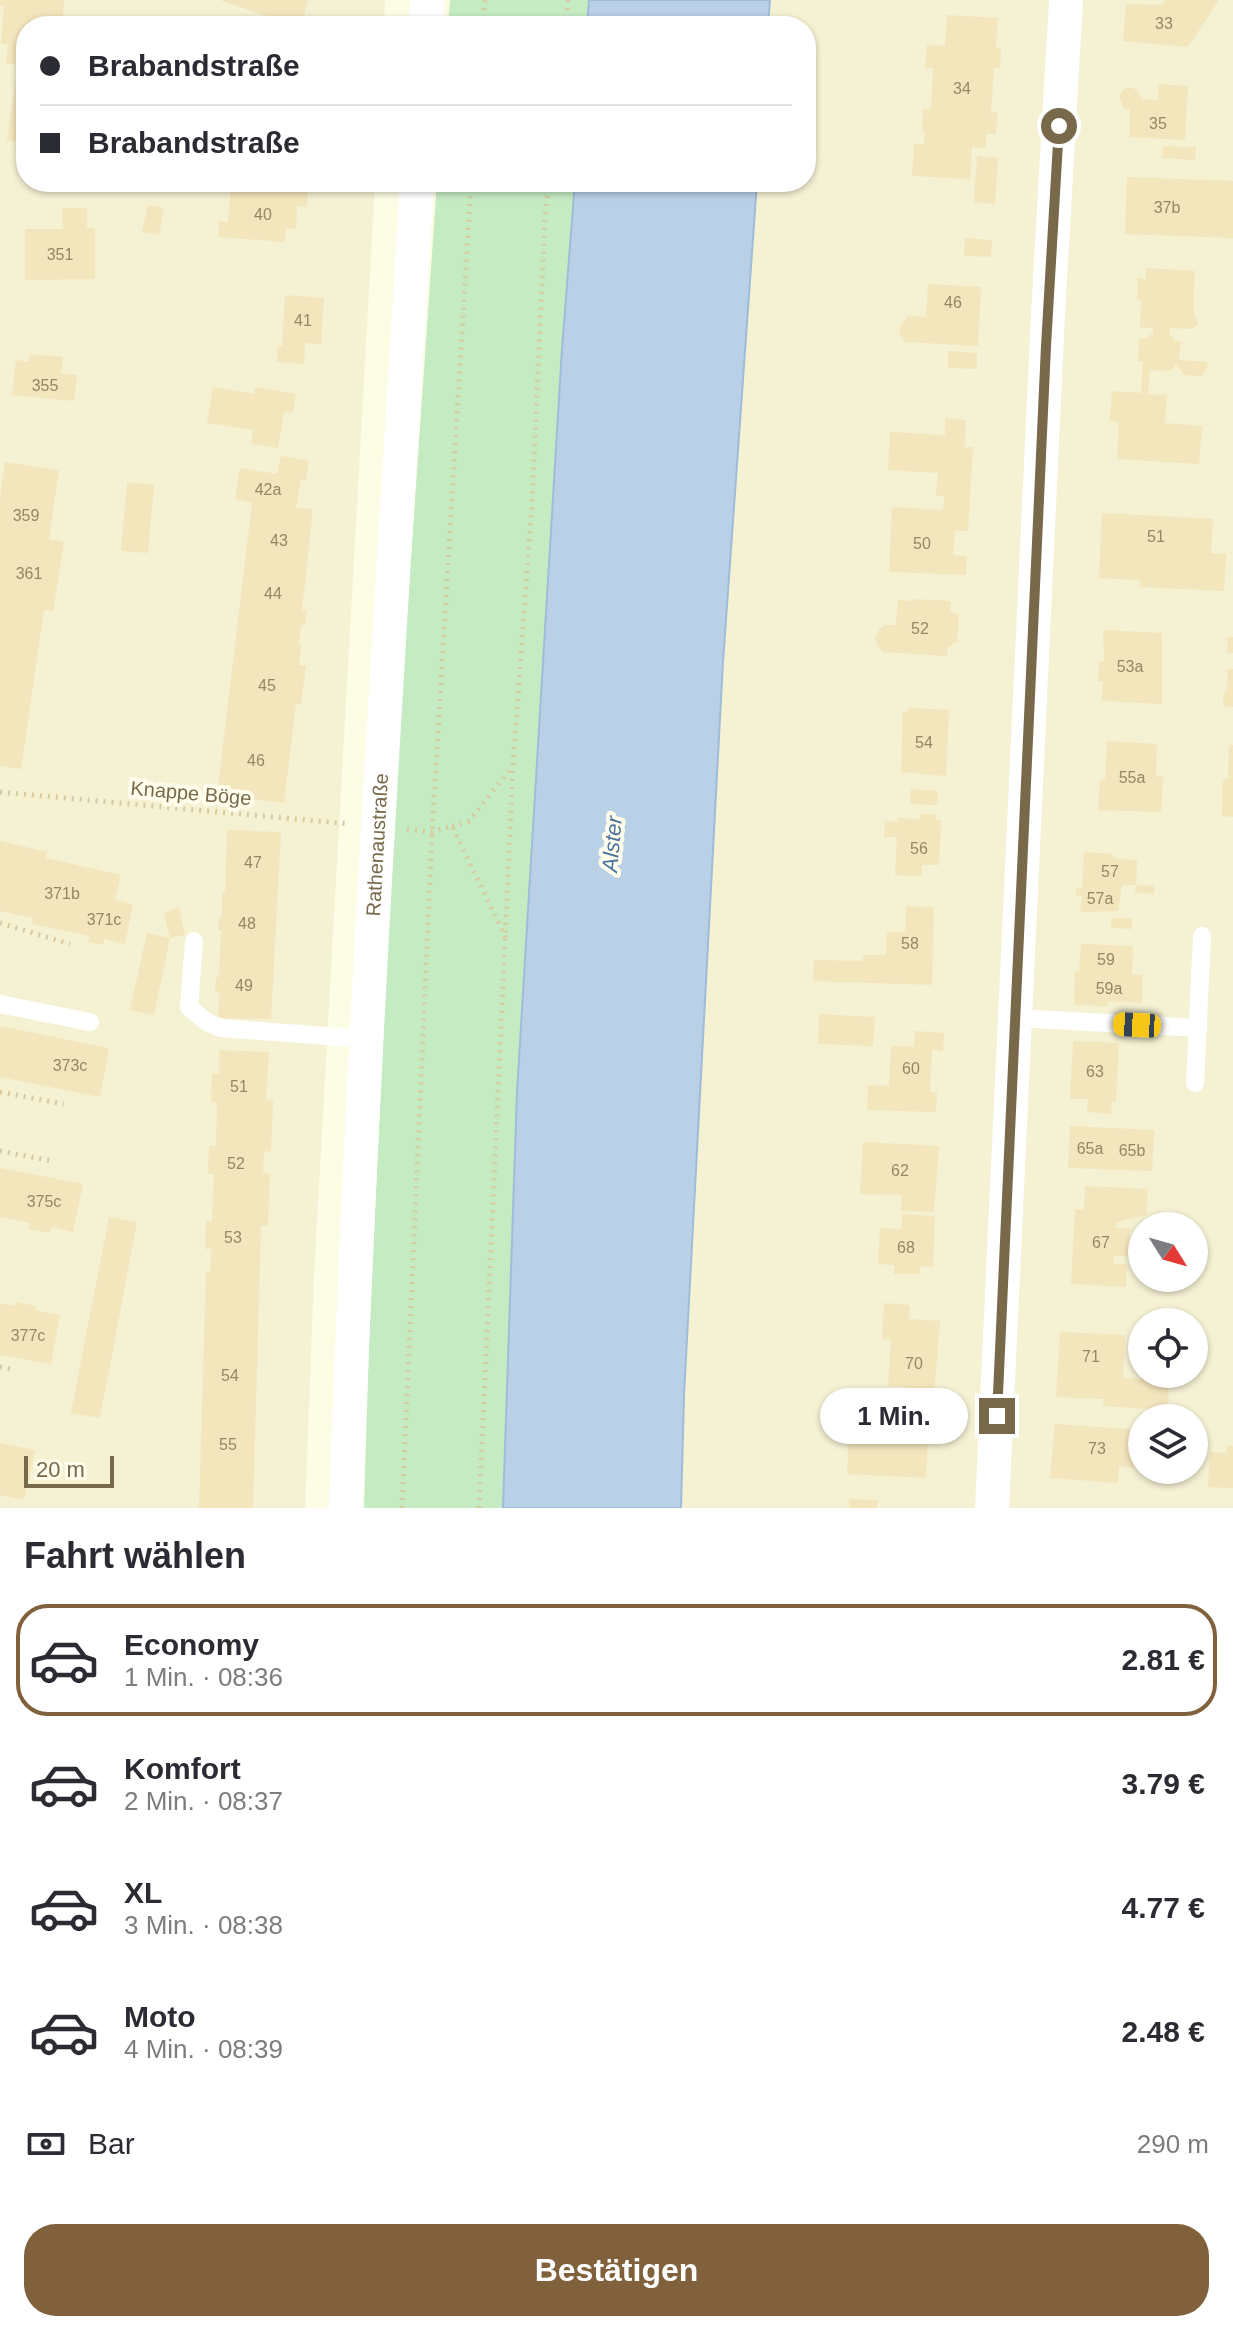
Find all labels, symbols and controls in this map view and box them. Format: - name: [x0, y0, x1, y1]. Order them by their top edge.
- house number: 33: [1155, 15, 1173, 32]
- text: Brabandstraße: [88, 49, 300, 82]
- house number: 34: [953, 80, 971, 97]
- route start: [1041, 108, 1077, 144]
- house number: 35: [1149, 115, 1167, 132]
- text: Brabandstraße: [88, 126, 300, 159]
- house number: 37b: [1154, 199, 1180, 216]
- house number: 40: [254, 206, 272, 223]
- house number: 351: [47, 246, 73, 263]
- house number: 46: [944, 294, 962, 311]
- house number: 41: [294, 312, 312, 329]
- house number: 355: [32, 377, 58, 394]
- house number: 42a: [255, 481, 281, 498]
- house number: 359: [13, 507, 39, 524]
- house number: 51: [1147, 528, 1165, 545]
- house number: 43: [270, 532, 288, 549]
- house number: 50: [913, 535, 931, 552]
- house number: 361: [16, 565, 42, 582]
- house number: 44: [264, 585, 282, 602]
- house number: 52: [911, 620, 929, 637]
- house number: 53a: [1117, 658, 1143, 675]
- house number: 45: [258, 677, 276, 694]
- house number: 54: [915, 734, 933, 751]
- house number: 46: [247, 752, 265, 769]
- house number: 55a: [1119, 769, 1145, 786]
- street label: Rathenaustraße: [362, 772, 392, 917]
- street label: Knappe Böge: [130, 777, 252, 809]
- water label: Alster: [597, 813, 627, 875]
- house number: 56: [910, 840, 928, 857]
- house number: 47: [244, 854, 262, 871]
- house number: 57: [1101, 863, 1119, 880]
- house number: 371b: [44, 885, 80, 902]
- house number: 57a: [1087, 890, 1113, 907]
- house number: 371c: [87, 911, 121, 928]
- house number: 48: [238, 915, 256, 932]
- house number: 58: [901, 935, 919, 952]
- house number: 59: [1097, 951, 1115, 968]
- house number: 49: [235, 977, 253, 994]
- house number: 59a: [1096, 980, 1122, 997]
- car: [1112, 1012, 1162, 1038]
- house number: 373c: [53, 1057, 87, 1074]
- house number: 60: [902, 1060, 920, 1077]
- house number: 63: [1086, 1063, 1104, 1080]
- house number: 51: [230, 1078, 248, 1095]
- house number: 65a: [1077, 1140, 1103, 1157]
- house number: 65b: [1119, 1142, 1145, 1159]
- house number: 52: [227, 1155, 245, 1172]
- house number: 62: [891, 1162, 909, 1179]
- house number: 375c: [27, 1193, 61, 1210]
- north arrow: [1128, 1212, 1208, 1292]
- map controls: [1128, 1212, 1208, 1484]
- house number: 53: [224, 1229, 242, 1246]
- house number: 67: [1092, 1234, 1110, 1251]
- house number: 68: [897, 1239, 915, 1256]
- button: locate: [1128, 1308, 1208, 1388]
- house number: 377c: [11, 1327, 45, 1344]
- house number: 71: [1082, 1348, 1100, 1365]
- house number: 70: [905, 1355, 923, 1372]
- house number: 54: [221, 1367, 239, 1384]
- callout: 1 Min.: [821, 1388, 969, 1444]
- route end: [979, 1398, 1015, 1434]
- text: 1 Min.: [857, 1401, 931, 1431]
- button: layers: [1128, 1404, 1208, 1484]
- house number: 55: [219, 1436, 237, 1453]
- house number: 73: [1088, 1440, 1106, 1457]
- scale bar: [24, 1452, 114, 1488]
- text: 20 m: [36, 1457, 85, 1482]
- text: Fahrt wählen: [24, 1535, 246, 1576]
- icon: car: [28, 1624, 100, 1696]
- text: Economy: [124, 1628, 259, 1661]
- text: 2.81 €: [1122, 1643, 1205, 1676]
- text: 1 Min. · 08:36: [124, 1662, 283, 1692]
- icon: car: [28, 1748, 100, 1820]
- text: Komfort: [124, 1752, 241, 1785]
- text: 3.79 €: [1122, 1767, 1205, 1800]
- text: 2 Min. · 08:37: [124, 1786, 283, 1816]
- icon: car: [28, 1872, 100, 1944]
- text: XL: [124, 1876, 162, 1909]
- text: 4.77 €: [1122, 1891, 1205, 1924]
- text: 3 Min. · 08:38: [124, 1910, 283, 1940]
- icon: car: [28, 1996, 100, 2068]
- text: Moto: [124, 2000, 196, 2033]
- text: 2.48 €: [1122, 2015, 1205, 2048]
- text: 4 Min. · 08:39: [124, 2034, 283, 2064]
- icon: cash: [24, 2122, 68, 2166]
- text: Bar: [88, 2127, 135, 2160]
- text: 290 m: [1137, 2129, 1209, 2159]
- button: Bestätigen: [24, 2224, 1209, 2316]

